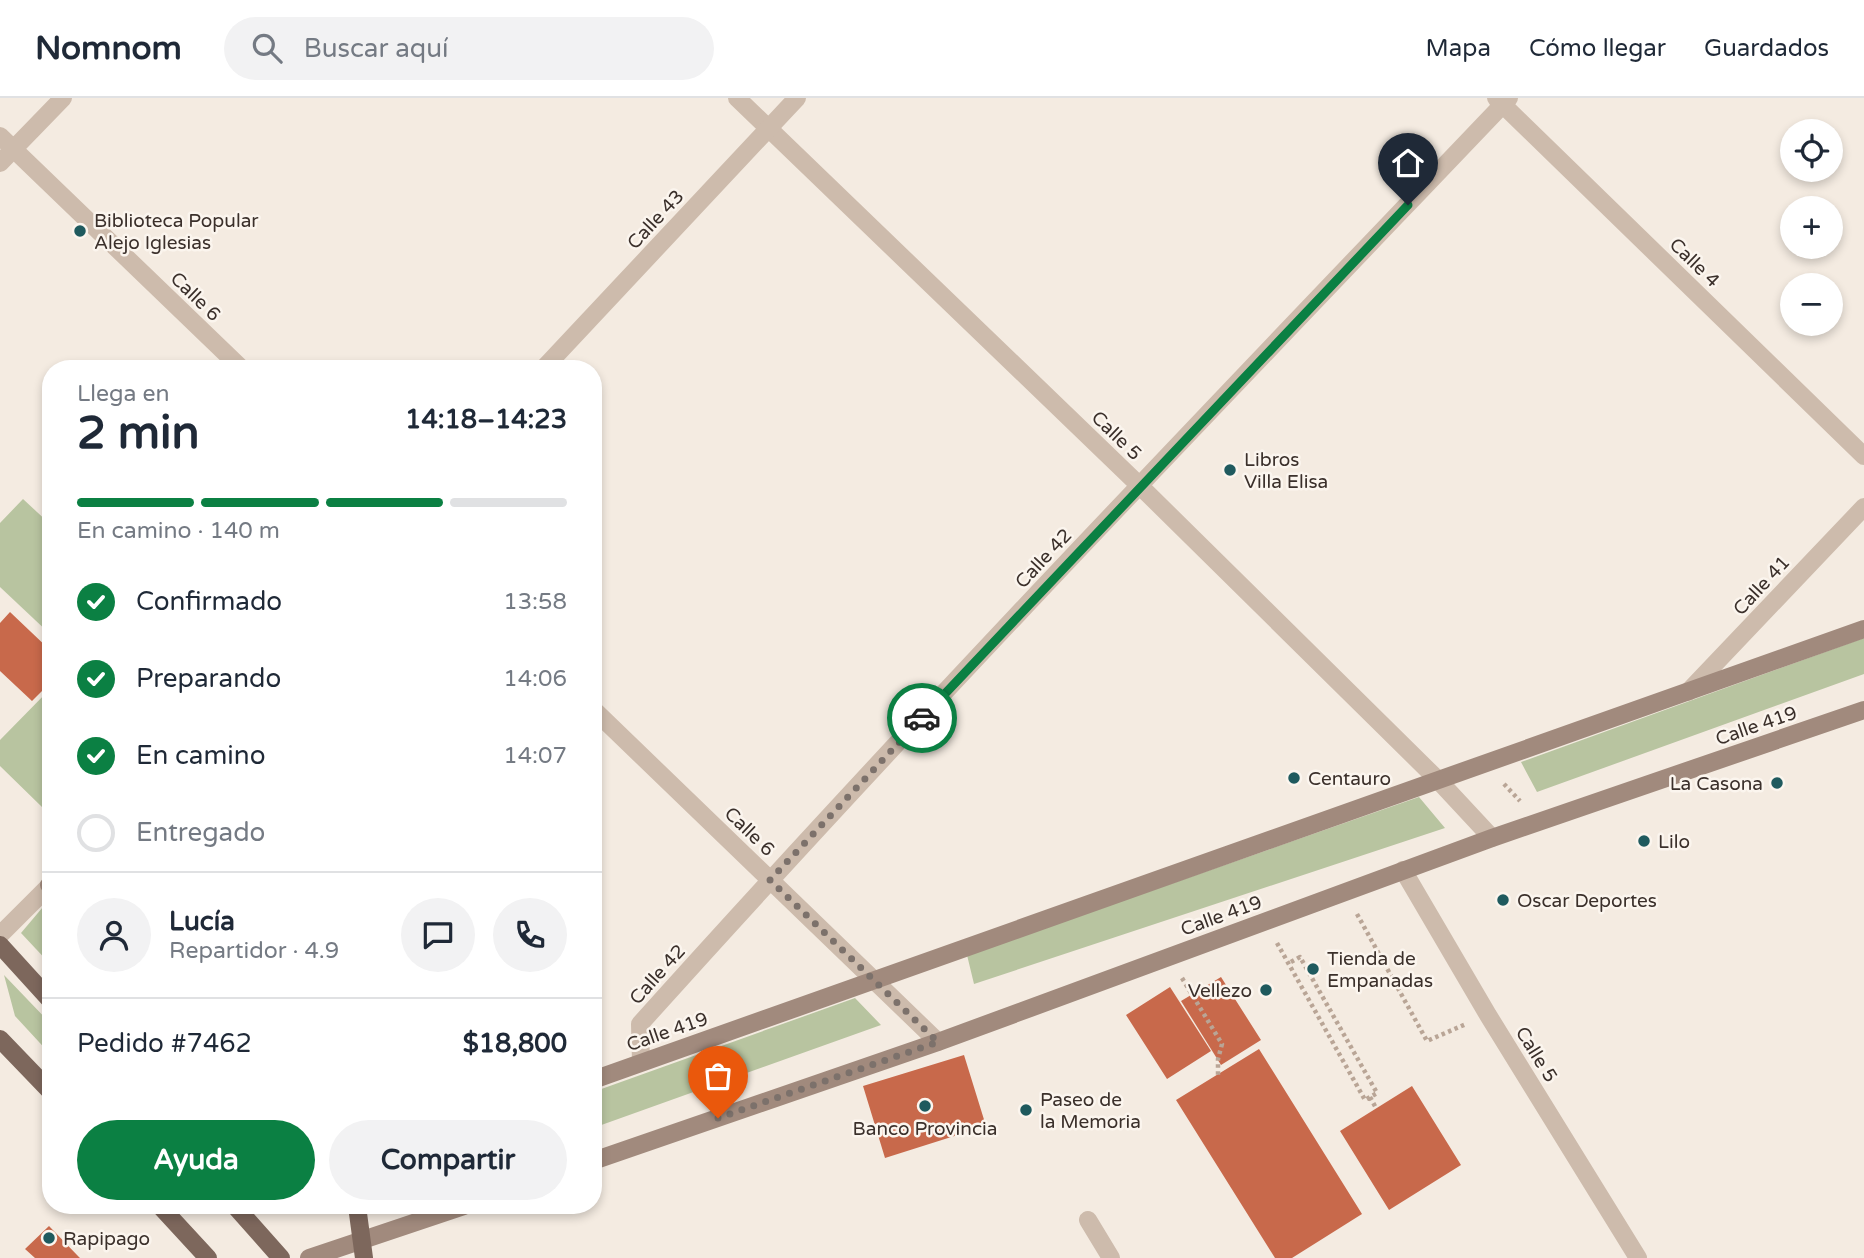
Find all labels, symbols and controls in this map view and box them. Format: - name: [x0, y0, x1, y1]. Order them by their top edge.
- search box: [224, 17, 714, 80]
- text: Nomnom: [35, 29, 182, 68]
- icon: search: [248, 29, 286, 67]
- text: Buscar aquí: [304, 33, 449, 64]
- text: Mapa: [1426, 34, 1491, 63]
- text: Cómo llegar: [1529, 34, 1666, 63]
- text: Guardados: [1704, 34, 1829, 63]
- map controls: [1780, 119, 1843, 336]
- button: locate: [1780, 119, 1843, 182]
- pin: [1378, 133, 1438, 205]
- icon: home: [1389, 144, 1427, 182]
- street label: Calle 43: [623, 186, 689, 254]
- button: +: [1780, 196, 1843, 259]
- place label: Biblioteca Popular Alejo Iglesias: [94, 210, 259, 254]
- marker: Biblioteca Popular Alejo Iglesias: [72, 223, 88, 239]
- street label: Calle 4: [1665, 234, 1724, 292]
- street label: Calle 6: [166, 268, 225, 326]
- button: −: [1780, 273, 1843, 336]
- text: Llega en: [77, 380, 169, 408]
- text: 14:18–14:23: [405, 404, 567, 435]
- text: 2 min: [77, 406, 200, 461]
- street label: Calle 5: [1087, 407, 1146, 465]
- place label: Libros Villa Elisa: [1244, 449, 1328, 493]
- marker: Libros Villa Elisa: [1222, 462, 1238, 478]
- text: En camino · 140 m: [77, 517, 280, 545]
- street label: Calle 42: [1011, 525, 1077, 593]
- street label: Calle 41: [1729, 552, 1795, 620]
- icon: check: [77, 583, 115, 621]
- text: Confirmado: [136, 586, 282, 617]
- text: 13:58: [503, 588, 567, 616]
- icon: check: [77, 660, 115, 698]
- text: Preparando: [136, 663, 281, 694]
- text: 14:06: [503, 665, 567, 693]
- courier: [887, 683, 957, 753]
- icon: car: [903, 699, 941, 737]
- street label: Calle 419: [1713, 702, 1800, 750]
- icon: check: [77, 737, 115, 775]
- text: En camino: [136, 740, 265, 771]
- text: 14:07: [503, 742, 567, 770]
- place label: Centauro: [1308, 768, 1391, 790]
- marker: Centauro: [1286, 770, 1302, 786]
- place label: La Casona: [1670, 773, 1763, 795]
- marker: La Casona: [1769, 775, 1785, 791]
- street label: Calle 6: [720, 803, 779, 861]
- text: Entregado: [136, 817, 265, 848]
- place label: Lilo: [1658, 831, 1690, 853]
- marker: Lilo: [1636, 833, 1652, 849]
- place label: Oscar Deportes: [1517, 890, 1657, 912]
- street label: Calle 419: [1178, 891, 1265, 941]
- marker: Oscar Deportes: [1495, 892, 1511, 908]
- button: person: [77, 898, 151, 972]
- button: chat: [401, 898, 475, 972]
- button: phone: [493, 898, 567, 972]
- text: Lucía: [169, 906, 235, 937]
- text: Repartidor · 4.9: [169, 937, 339, 965]
- street label: Calle 42: [625, 940, 690, 1009]
- place label: Tienda de Empanadas: [1327, 948, 1433, 992]
- marker: Tienda de Empanadas: [1305, 961, 1321, 977]
- place label: Vellezo: [1188, 980, 1252, 1002]
- marker: Vellezo: [1258, 982, 1274, 998]
- street label: Calle 419: [624, 1008, 711, 1056]
- street label: Calle 5: [1511, 1023, 1562, 1086]
- text: Pedido #7462: [77, 1028, 252, 1059]
- text: $18,800: [463, 1028, 567, 1059]
- pin: [688, 1046, 748, 1118]
- icon: bag: [699, 1057, 737, 1095]
- place label: Paseo de la Memoria: [1040, 1089, 1141, 1133]
- marker: Banco Provincia: [917, 1098, 933, 1114]
- marker: Paseo de la Memoria: [1018, 1102, 1034, 1118]
- place label: Banco Provincia: [853, 1118, 997, 1140]
- button: Ayuda: [77, 1120, 315, 1200]
- button: Compartir: [329, 1120, 567, 1200]
- place label: Rapipago: [63, 1228, 150, 1250]
- marker: Rapipago: [41, 1230, 57, 1246]

